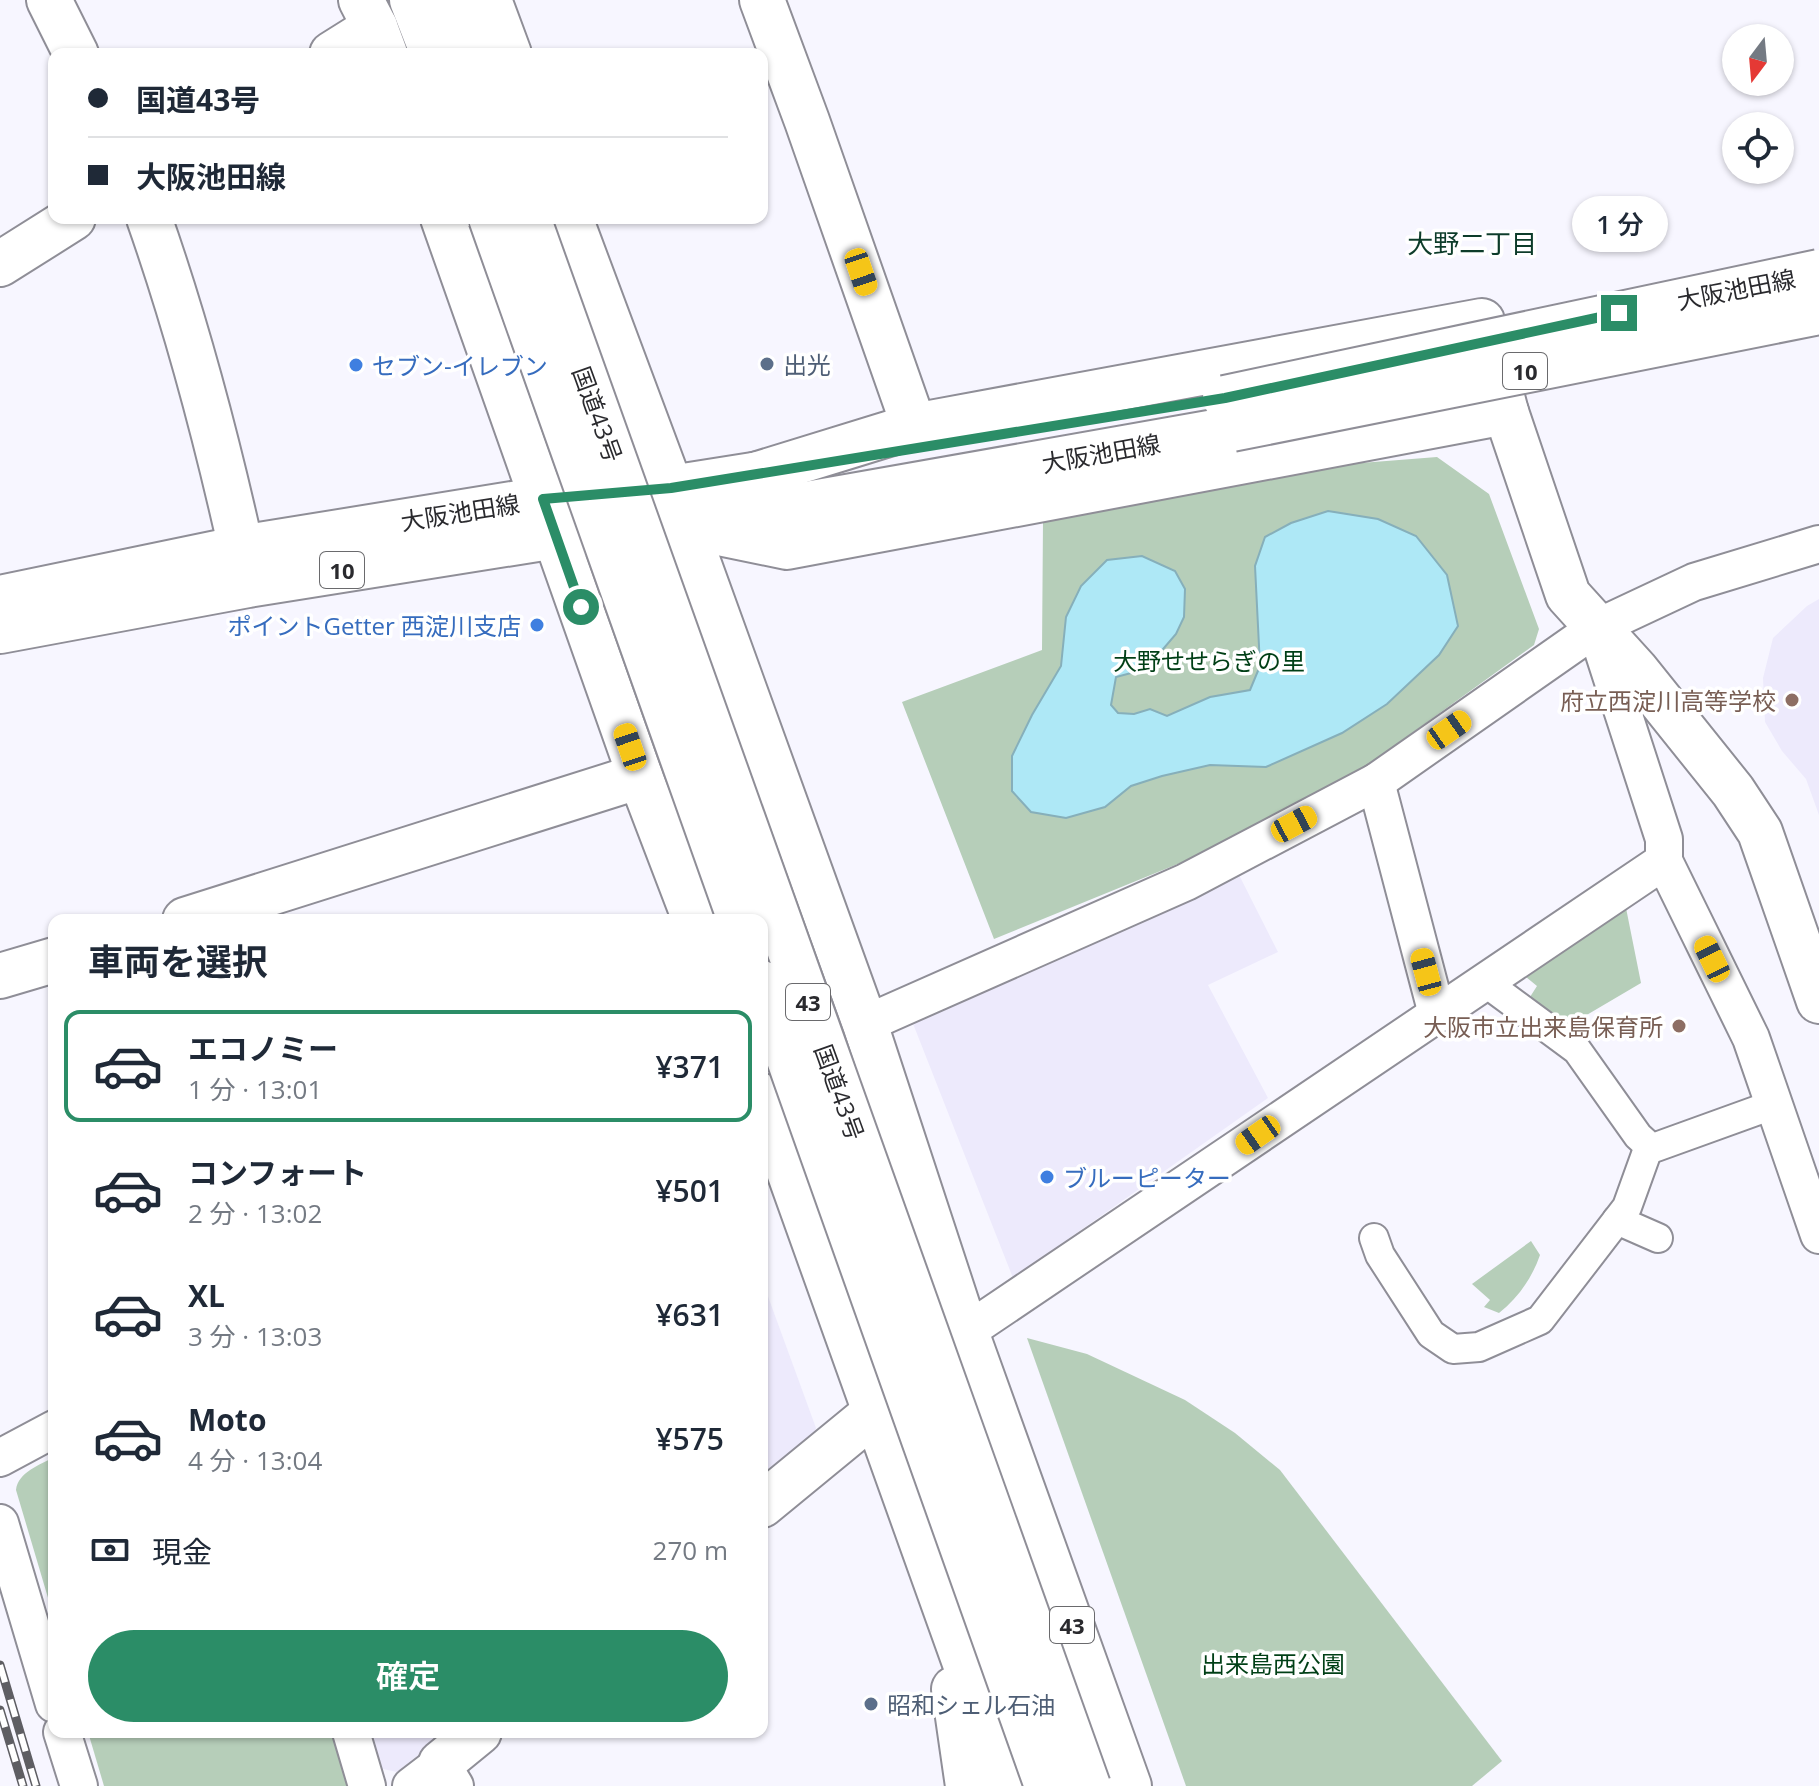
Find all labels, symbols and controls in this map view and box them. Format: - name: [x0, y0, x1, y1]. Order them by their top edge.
- north arrow: [1722, 24, 1794, 96]
- map controls: [1722, 24, 1794, 184]
- text: 国道43号: [136, 79, 260, 120]
- button: locate: [1722, 112, 1794, 184]
- text: 大阪池田線: [136, 156, 286, 197]
- callout: 1 分: [1571, 197, 1667, 253]
- text: 1 分: [1596, 206, 1644, 242]
- district label: 大野二丁目: [1407, 225, 1537, 261]
- car: [842, 245, 880, 299]
- street label: 大阪池田線: [1674, 261, 1798, 317]
- route end: [1601, 295, 1637, 331]
- place label: 出光: [783, 348, 831, 381]
- place label: セブン-イレブン: [372, 349, 548, 382]
- road number: 10: [1503, 353, 1547, 389]
- marker: 出光: [758, 355, 776, 373]
- marker: セブン-イレブン: [347, 356, 365, 374]
- street label: 国道43号: [565, 362, 631, 466]
- street label: 大阪池田線: [1039, 426, 1163, 480]
- street label: 大阪池田線: [398, 486, 522, 538]
- road number: 10: [320, 552, 364, 588]
- route start: [563, 589, 599, 625]
- place label: ポイントGetter 西淀川支店: [227, 609, 521, 642]
- marker: ポイントGetter 西淀川支店: [528, 616, 546, 634]
- park label: 大野せせらぎの里: [1113, 644, 1305, 677]
- place label: 府立西淀川高等学校: [1560, 684, 1776, 717]
- marker: 府立西淀川高等学校: [1783, 691, 1801, 709]
- car: [1422, 706, 1476, 754]
- car: [611, 720, 649, 774]
- car: [1267, 802, 1321, 846]
- car: [1691, 932, 1733, 986]
- text: 車両を選択: [88, 937, 268, 986]
- car: [1408, 946, 1444, 998]
- road number: 43: [786, 984, 830, 1020]
- place label: 大阪市立出来島保育所: [1423, 1010, 1663, 1043]
- marker: 大阪市立出来島保育所: [1670, 1017, 1688, 1035]
- text: エコノミー: [188, 1028, 338, 1069]
- icon: car: [92, 1030, 164, 1102]
- street label: 国道43号: [807, 1040, 873, 1144]
- text: ¥371: [655, 1046, 724, 1087]
- text: 1 分 · 13:01: [188, 1071, 322, 1107]
- car: [1231, 1111, 1285, 1159]
- text: コンフォート: [188, 1152, 367, 1193]
- icon: car: [92, 1154, 164, 1226]
- place label: ブルーピーター: [1063, 1161, 1231, 1194]
- marker: ブルーピーター: [1038, 1168, 1056, 1186]
- text: ¥501: [655, 1170, 724, 1211]
- text: 2 分 · 13:02: [188, 1195, 322, 1231]
- text: XL: [188, 1275, 225, 1316]
- icon: car: [92, 1278, 164, 1350]
- text: ¥631: [655, 1294, 724, 1335]
- text: 3 分 · 13:03: [188, 1318, 322, 1354]
- text: Moto: [188, 1399, 266, 1440]
- icon: car: [92, 1402, 164, 1474]
- text: ¥575: [655, 1418, 724, 1459]
- text: 4 分 · 13:04: [188, 1442, 322, 1478]
- icon: cash: [88, 1528, 132, 1572]
- text: 現金: [152, 1531, 212, 1572]
- text: 270 m: [653, 1532, 728, 1568]
- road number: 43: [1050, 1607, 1094, 1643]
- button: 確定: [88, 1630, 728, 1722]
- park label: 出来島西公園: [1201, 1647, 1345, 1680]
- place label: 昭和シェル石油: [887, 1688, 1055, 1721]
- marker: 昭和シェル石油: [862, 1695, 880, 1713]

